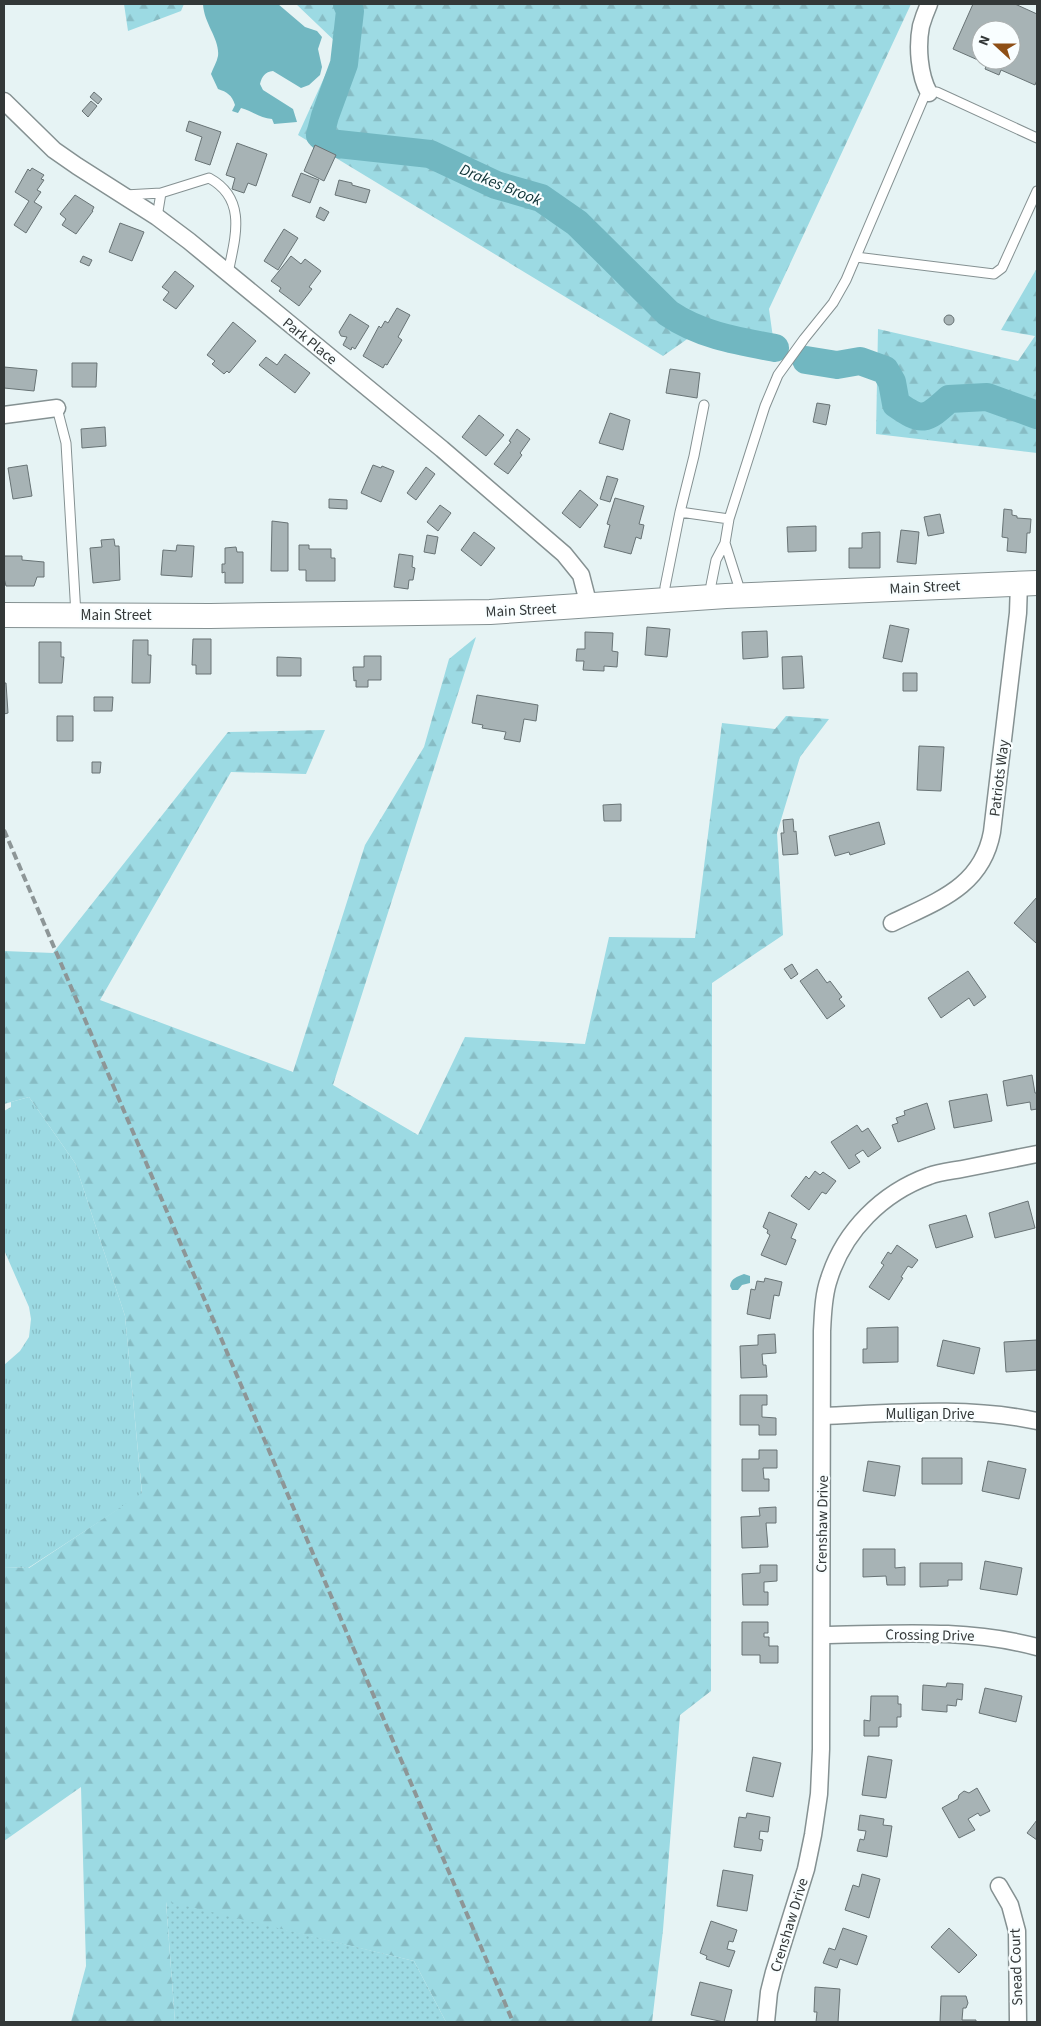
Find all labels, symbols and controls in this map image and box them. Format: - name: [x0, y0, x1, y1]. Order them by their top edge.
- north arrow: [971, 20, 1021, 70]
- text: N: [974, 33, 996, 49]
- water label: Drakes Brook: [456, 159, 545, 211]
- street label: Park Place: [278, 313, 342, 370]
- street label: Main Street: [889, 575, 961, 600]
- street label: Main Street: [485, 598, 557, 623]
- street label: Main Street: [81, 605, 151, 626]
- street label: Patriots Way: [984, 738, 1015, 818]
- street label: Mulligan Drive: [886, 1404, 975, 1425]
- street label: Crenshaw Drive: [811, 1475, 834, 1573]
- street label: Crossing Drive: [885, 1624, 975, 1647]
- street label: Crenshaw Drive: [765, 1875, 814, 1975]
- street label: Snead Court: [1005, 1928, 1028, 2006]

